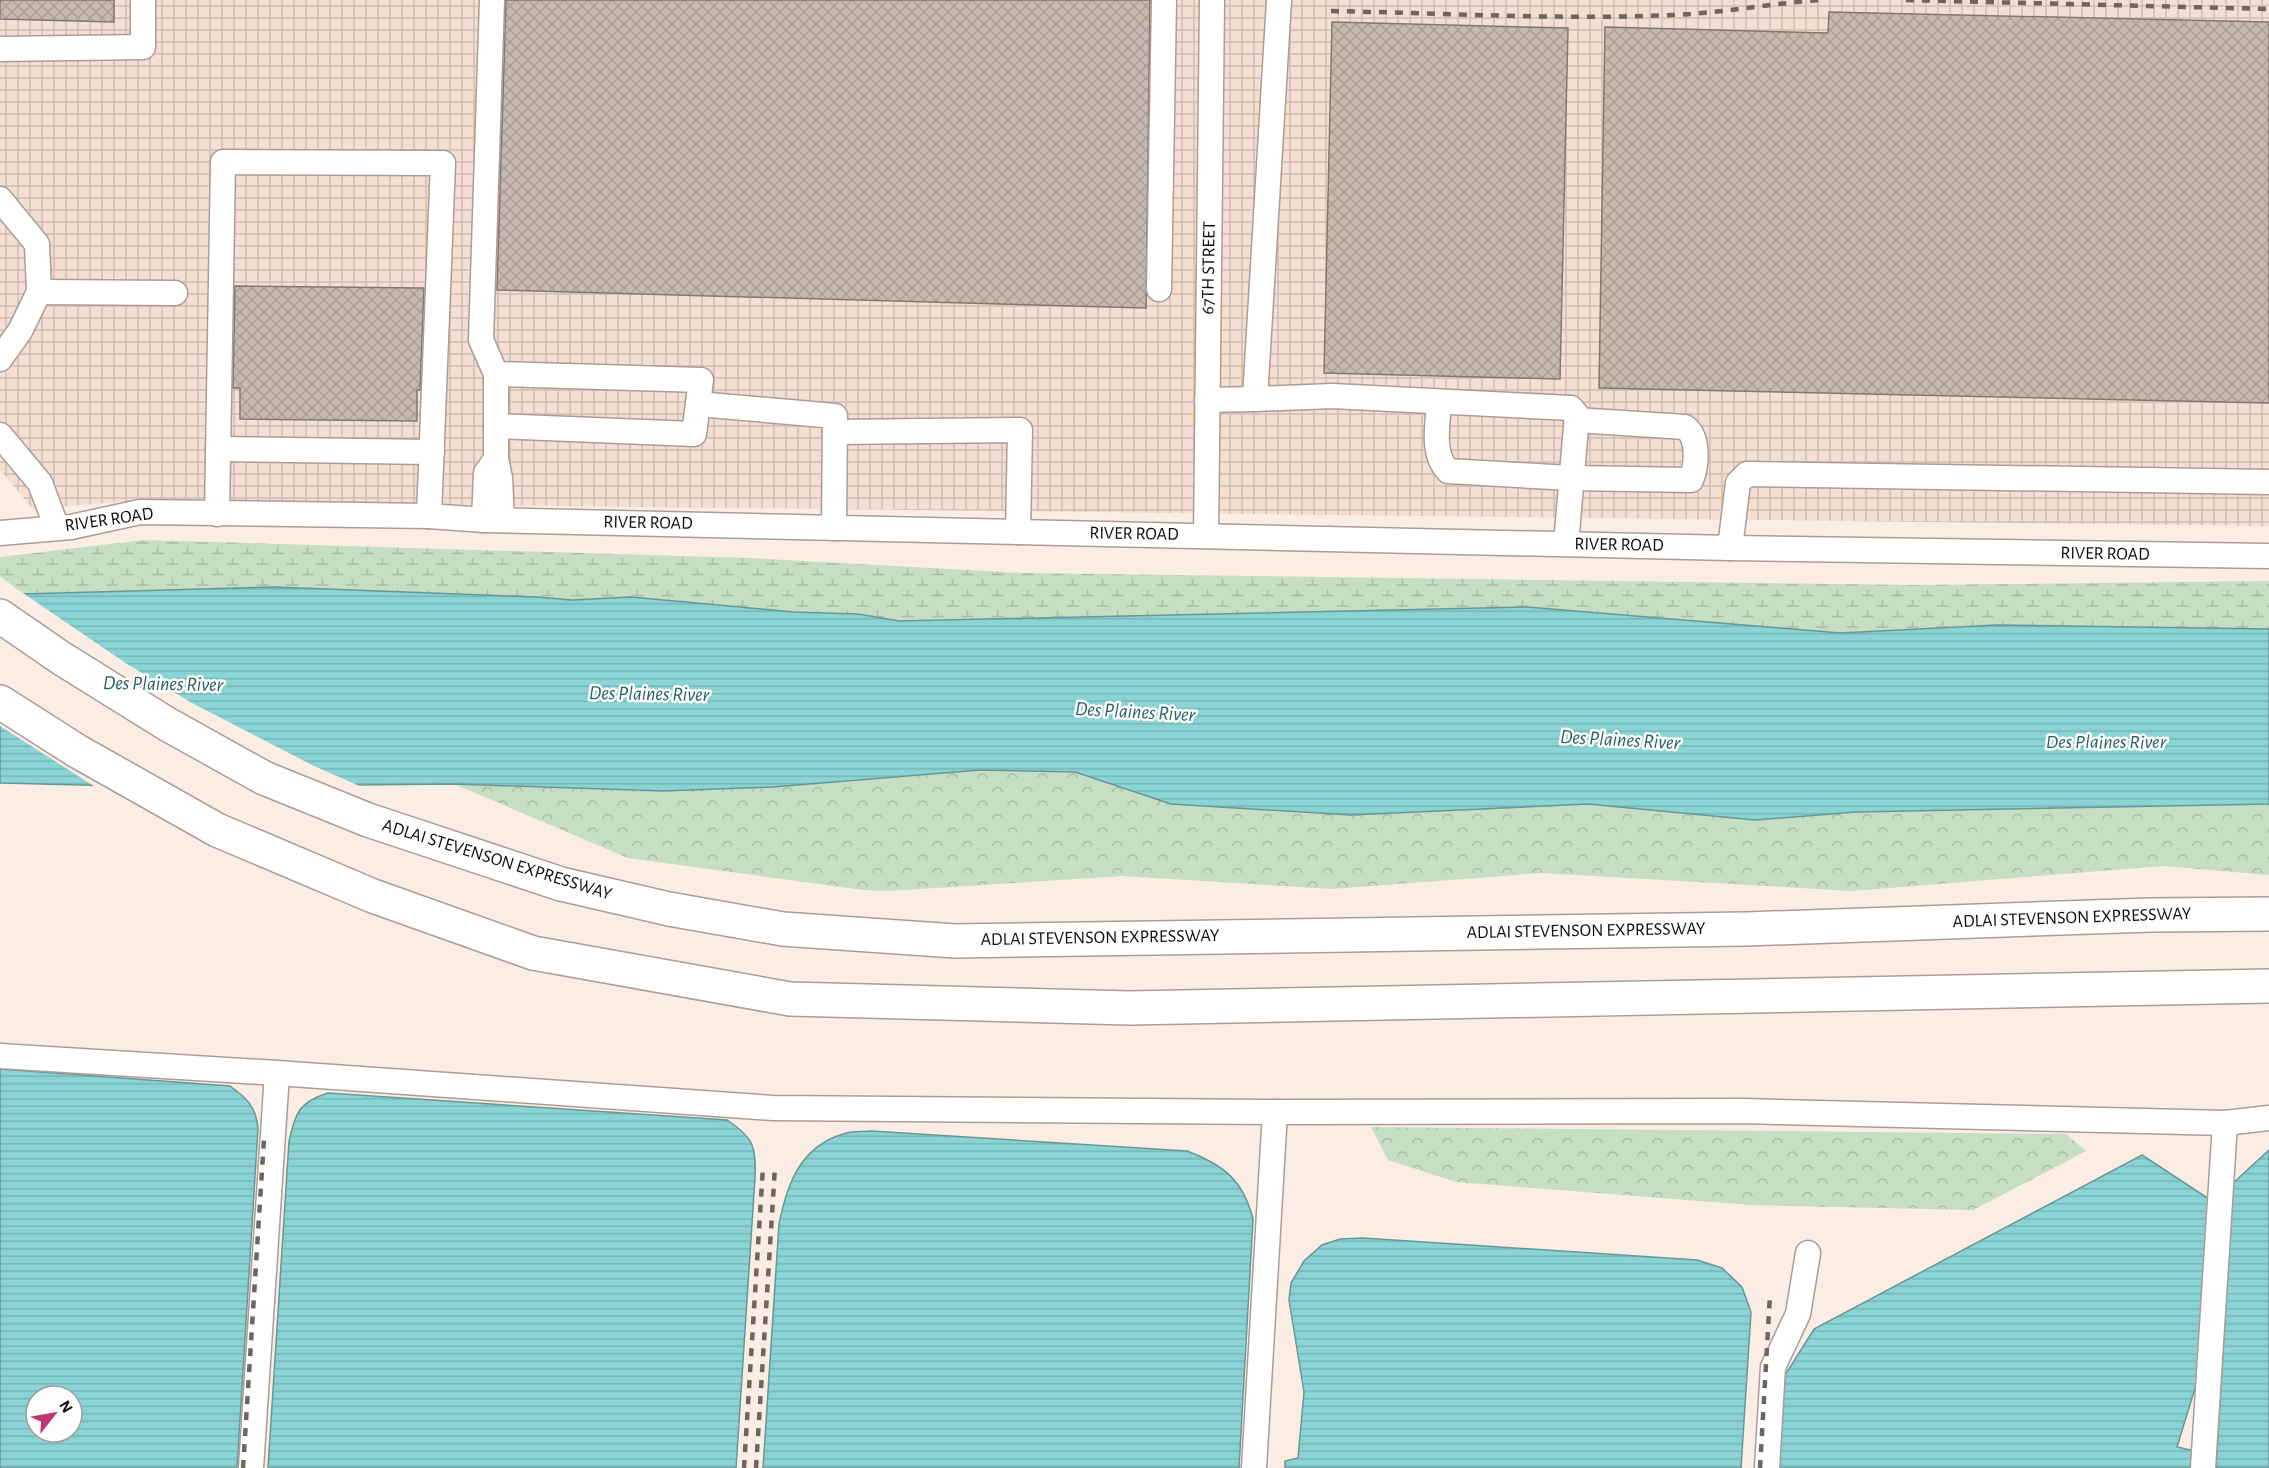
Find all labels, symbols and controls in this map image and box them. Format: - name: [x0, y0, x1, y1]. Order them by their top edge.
- street label: 67TH STREET: [1199, 221, 1219, 315]
- street label: RIVER ROAD: [64, 505, 154, 535]
- street label: RIVER ROAD: [603, 513, 693, 533]
- street label: RIVER ROAD: [1089, 524, 1179, 544]
- street label: RIVER ROAD: [1574, 535, 1664, 555]
- street label: RIVER ROAD: [2060, 544, 2150, 564]
- water label: Des Plaines River: [103, 673, 224, 695]
- water label: Des Plaines River: [589, 683, 710, 705]
- water label: Des Plaines River: [1074, 699, 1196, 725]
- water label: Des Plaines River: [1559, 727, 1681, 753]
- water label: Des Plaines River: [2046, 732, 2167, 752]
- street label: ADLAI STEVENSON EXPRESSWAY: [380, 816, 614, 904]
- street label: ADLAI STEVENSON EXPRESSWAY: [1952, 905, 2192, 931]
- street label: ADLAI STEVENSON EXPRESSWAY: [1466, 920, 1706, 942]
- street label: ADLAI STEVENSON EXPRESSWAY: [980, 927, 1220, 949]
- north arrow: [24, 1384, 84, 1444]
- text: N: [56, 1398, 76, 1416]

